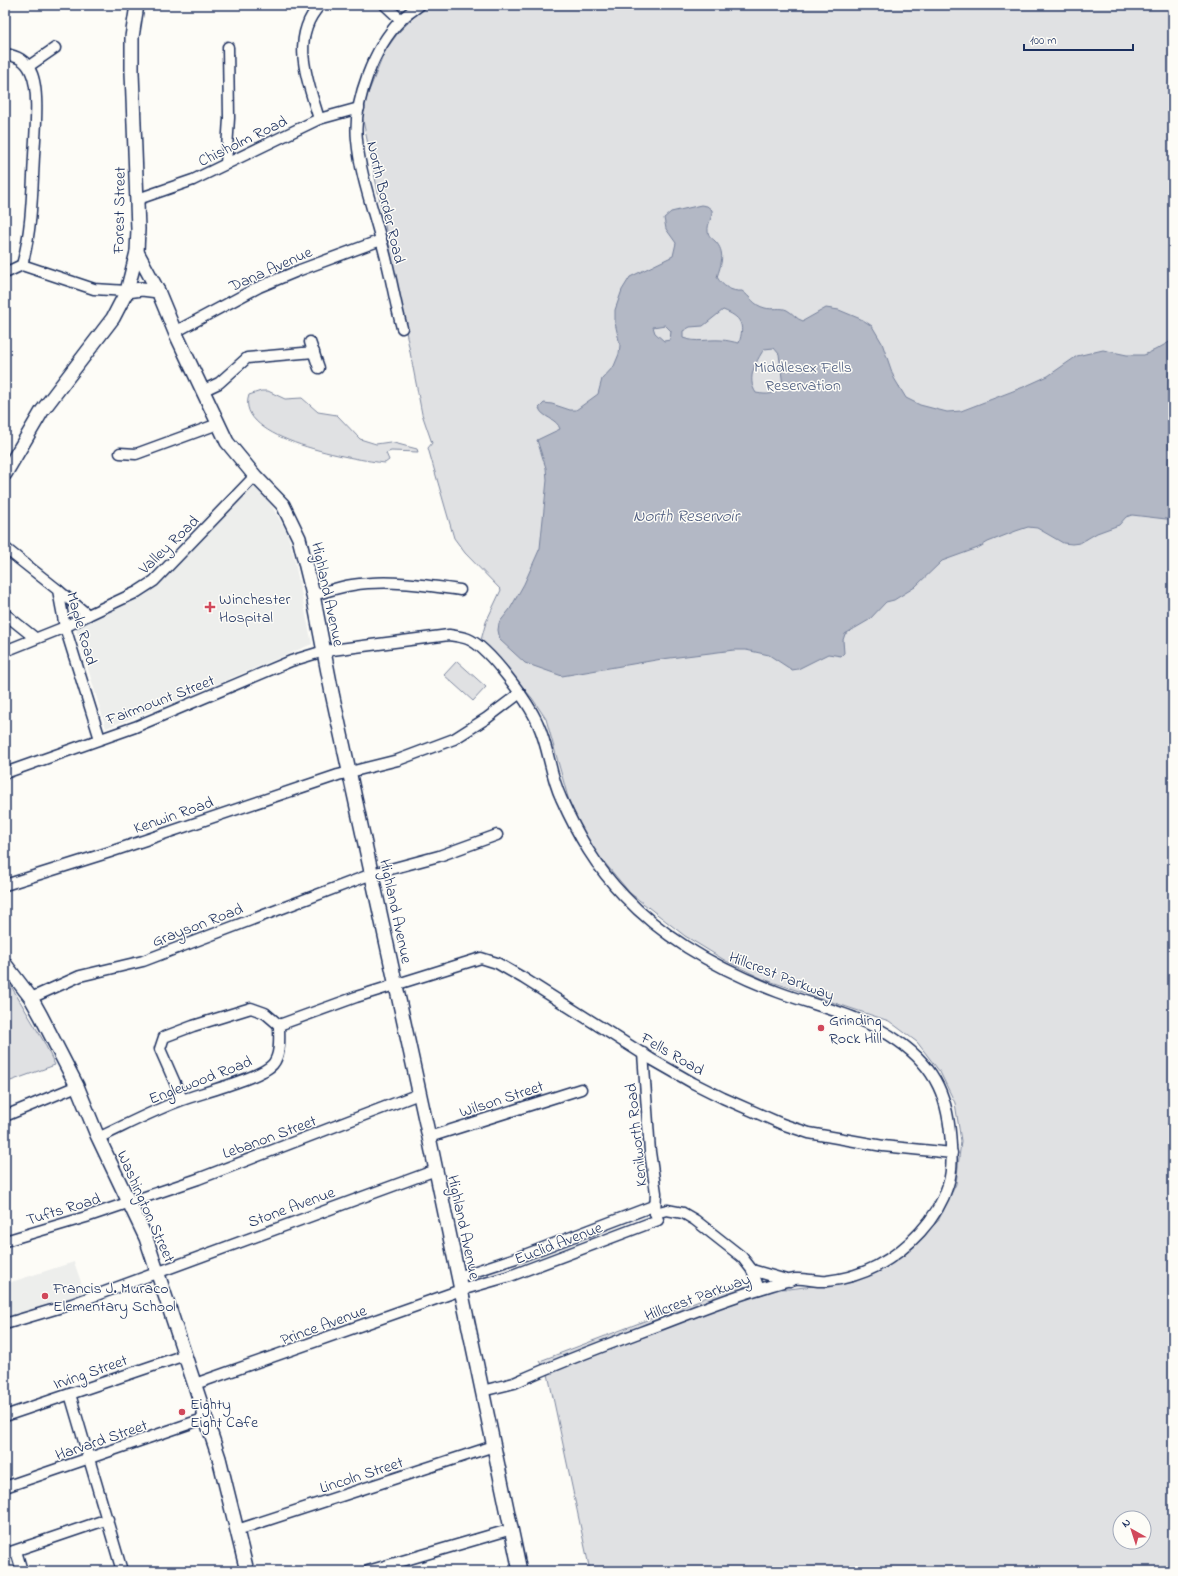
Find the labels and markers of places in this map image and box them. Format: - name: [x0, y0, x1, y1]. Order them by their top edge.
- place label: Winchester Hospital: [219, 588, 291, 630]
- marker: Winchester Hospital: [204, 601, 216, 613]
- place label: Grinding Rock Hill: [829, 1009, 882, 1051]
- marker: Grinding Rock Hill: [816, 1023, 826, 1033]
- place label: Francis J. Muraco Elementary School: [52, 1277, 176, 1319]
- marker: Francis J. Muraco Elementary School: [40, 1291, 50, 1301]
- place label: Eighty Eight Cafe: [190, 1393, 259, 1435]
- marker: Eighty Eight Cafe: [177, 1407, 187, 1417]

